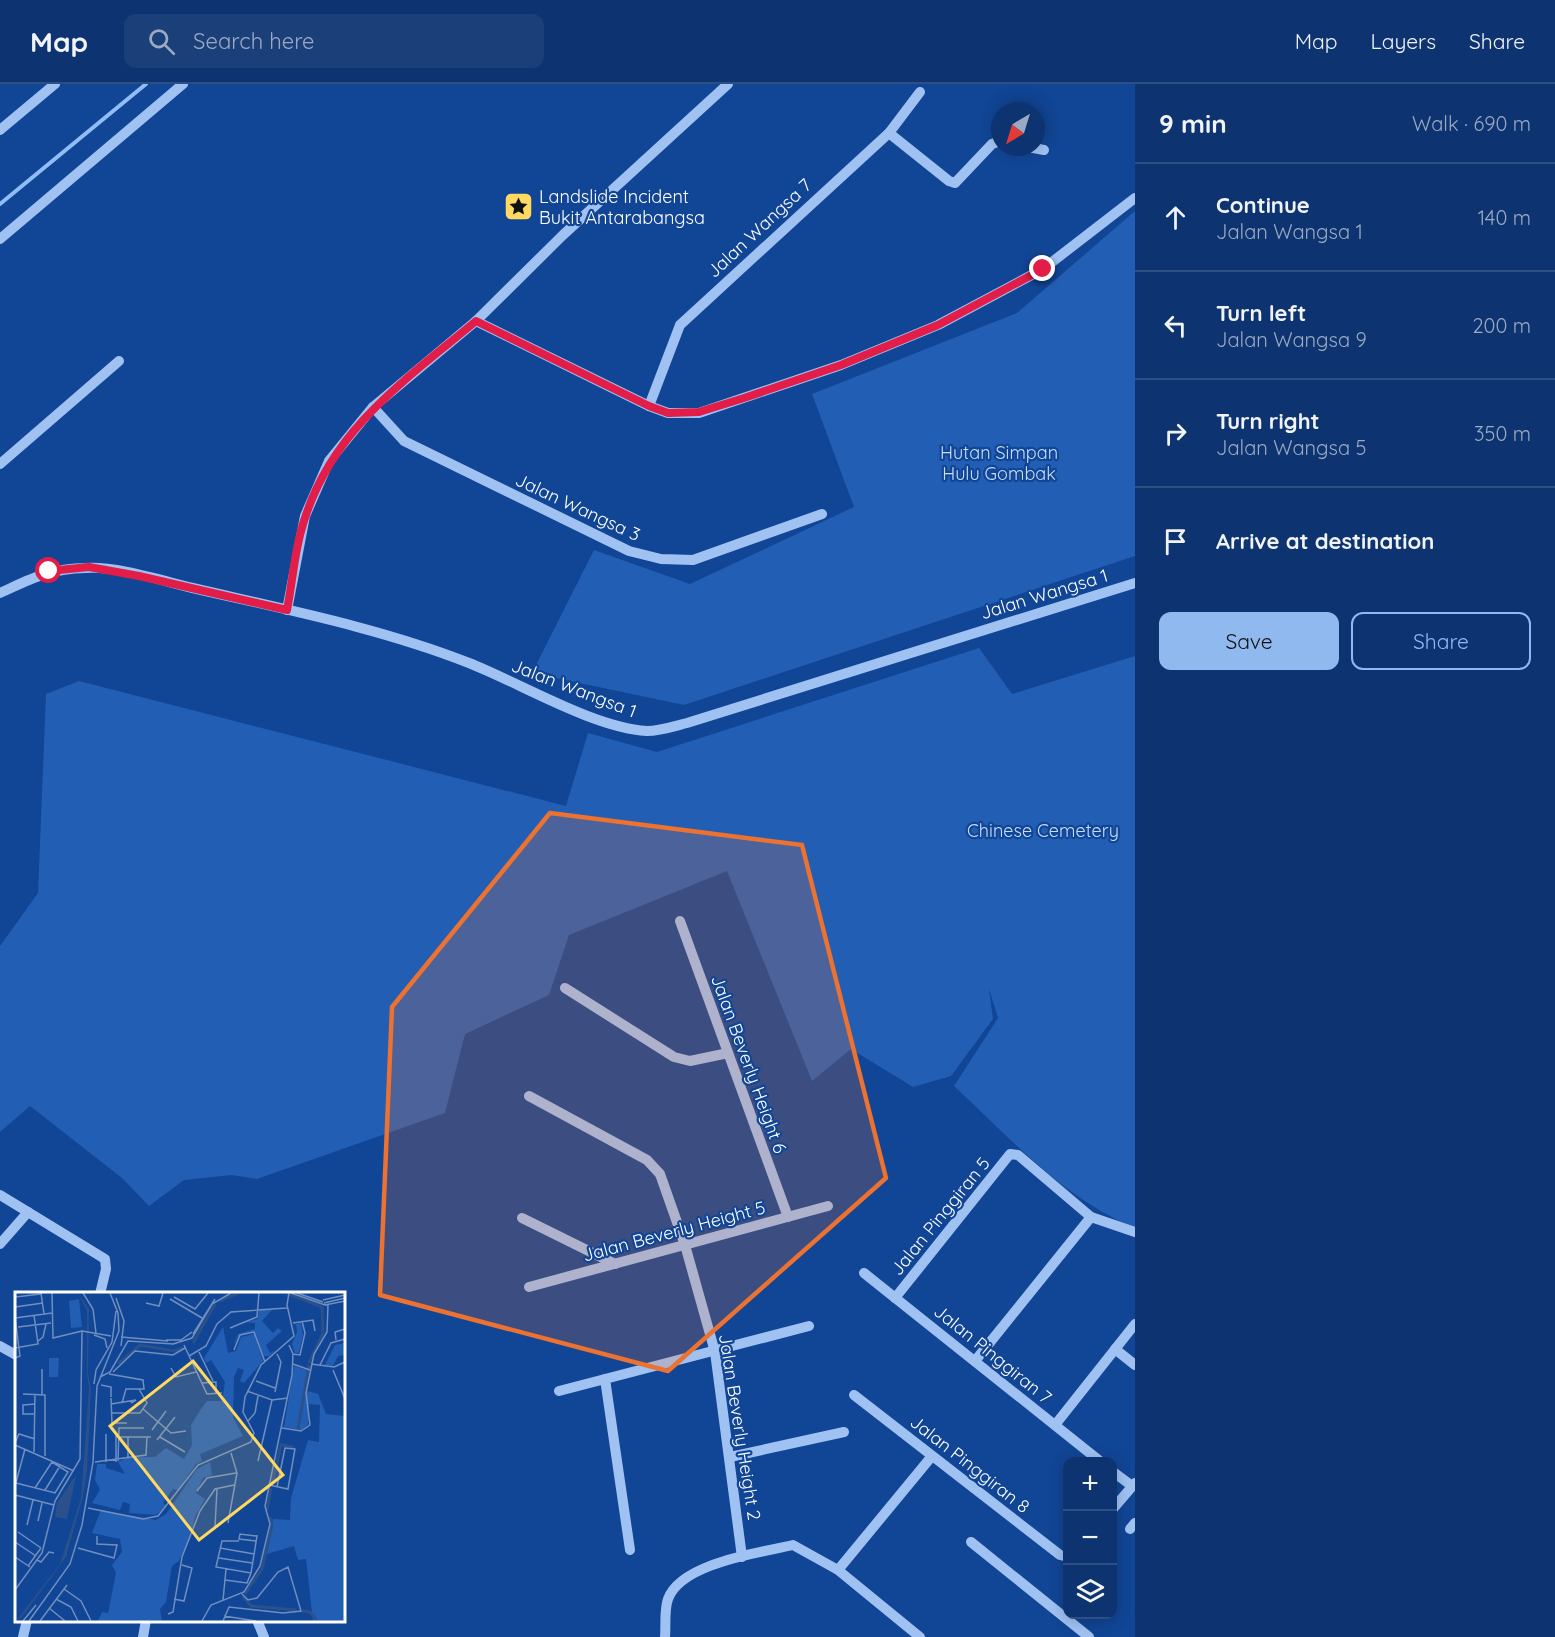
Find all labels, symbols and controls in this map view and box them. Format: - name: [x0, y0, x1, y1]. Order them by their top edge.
- search box: [124, 14, 544, 68]
- text: Map: [30, 24, 88, 59]
- icon: search: [145, 25, 178, 58]
- text: Search here: [193, 27, 315, 55]
- text: Map: [1295, 28, 1338, 54]
- text: Layers: [1371, 28, 1436, 54]
- text: Share: [1469, 28, 1525, 54]
- north arrow: [991, 102, 1045, 156]
- text: 9 min: [1159, 107, 1227, 140]
- text: Walk · 690 m: [1412, 111, 1531, 136]
- street label: Jalan Wangsa 7: [702, 174, 816, 282]
- place label: Landslide Incident Bukit Antarabangsa: [539, 185, 705, 229]
- place icon: Landslide Incident Bukit Antarabangsa: [502, 190, 534, 222]
- text: Continue: [1216, 191, 1310, 219]
- icon: ahead: [1159, 201, 1192, 234]
- text: 140 m: [1478, 205, 1531, 230]
- text: Jalan Wangsa 1: [1216, 219, 1363, 244]
- route end: [1029, 255, 1055, 281]
- text: Turn left: [1216, 299, 1306, 327]
- icon: left: [1159, 309, 1192, 342]
- text: 200 m: [1472, 313, 1531, 338]
- text: Jalan Wangsa 9: [1216, 327, 1367, 352]
- text: Turn right: [1216, 407, 1320, 435]
- icon: right: [1159, 417, 1192, 450]
- text: 350 m: [1474, 421, 1531, 446]
- text: Jalan Wangsa 5: [1216, 435, 1366, 460]
- park label: Hutan Simpan Hulu Gombak: [940, 441, 1058, 485]
- street label: Jalan Wangsa 3: [512, 468, 644, 546]
- icon: arrive: [1159, 525, 1192, 558]
- text: Arrive at destination: [1216, 527, 1434, 555]
- route start: [35, 557, 61, 583]
- street label: Jalan Wangsa 1: [977, 564, 1111, 624]
- button: Save: [1159, 612, 1339, 670]
- button: Share: [1351, 612, 1531, 670]
- street label: Jalan Wangsa 1: [508, 654, 640, 722]
- park label: Chinese Cemetery: [967, 819, 1119, 842]
- street label: Jalan Beverly Height 6: [706, 972, 792, 1157]
- street label: Jalan Pinggiran 5: [885, 1152, 995, 1280]
- street label: Jalan Beverly Height 5: [580, 1196, 768, 1266]
- inset map: [15, 1292, 345, 1622]
- street label: Jalan Pinggiran 7: [929, 1299, 1057, 1409]
- street label: Jalan Beverly Height 2: [714, 1332, 766, 1522]
- street label: Jalan Pinggiran 8: [906, 1410, 1034, 1518]
- map controls: [1063, 1457, 1117, 1619]
- button: +: [1063, 1457, 1117, 1511]
- button: −: [1063, 1511, 1117, 1565]
- button: layers: [1063, 1565, 1117, 1619]

